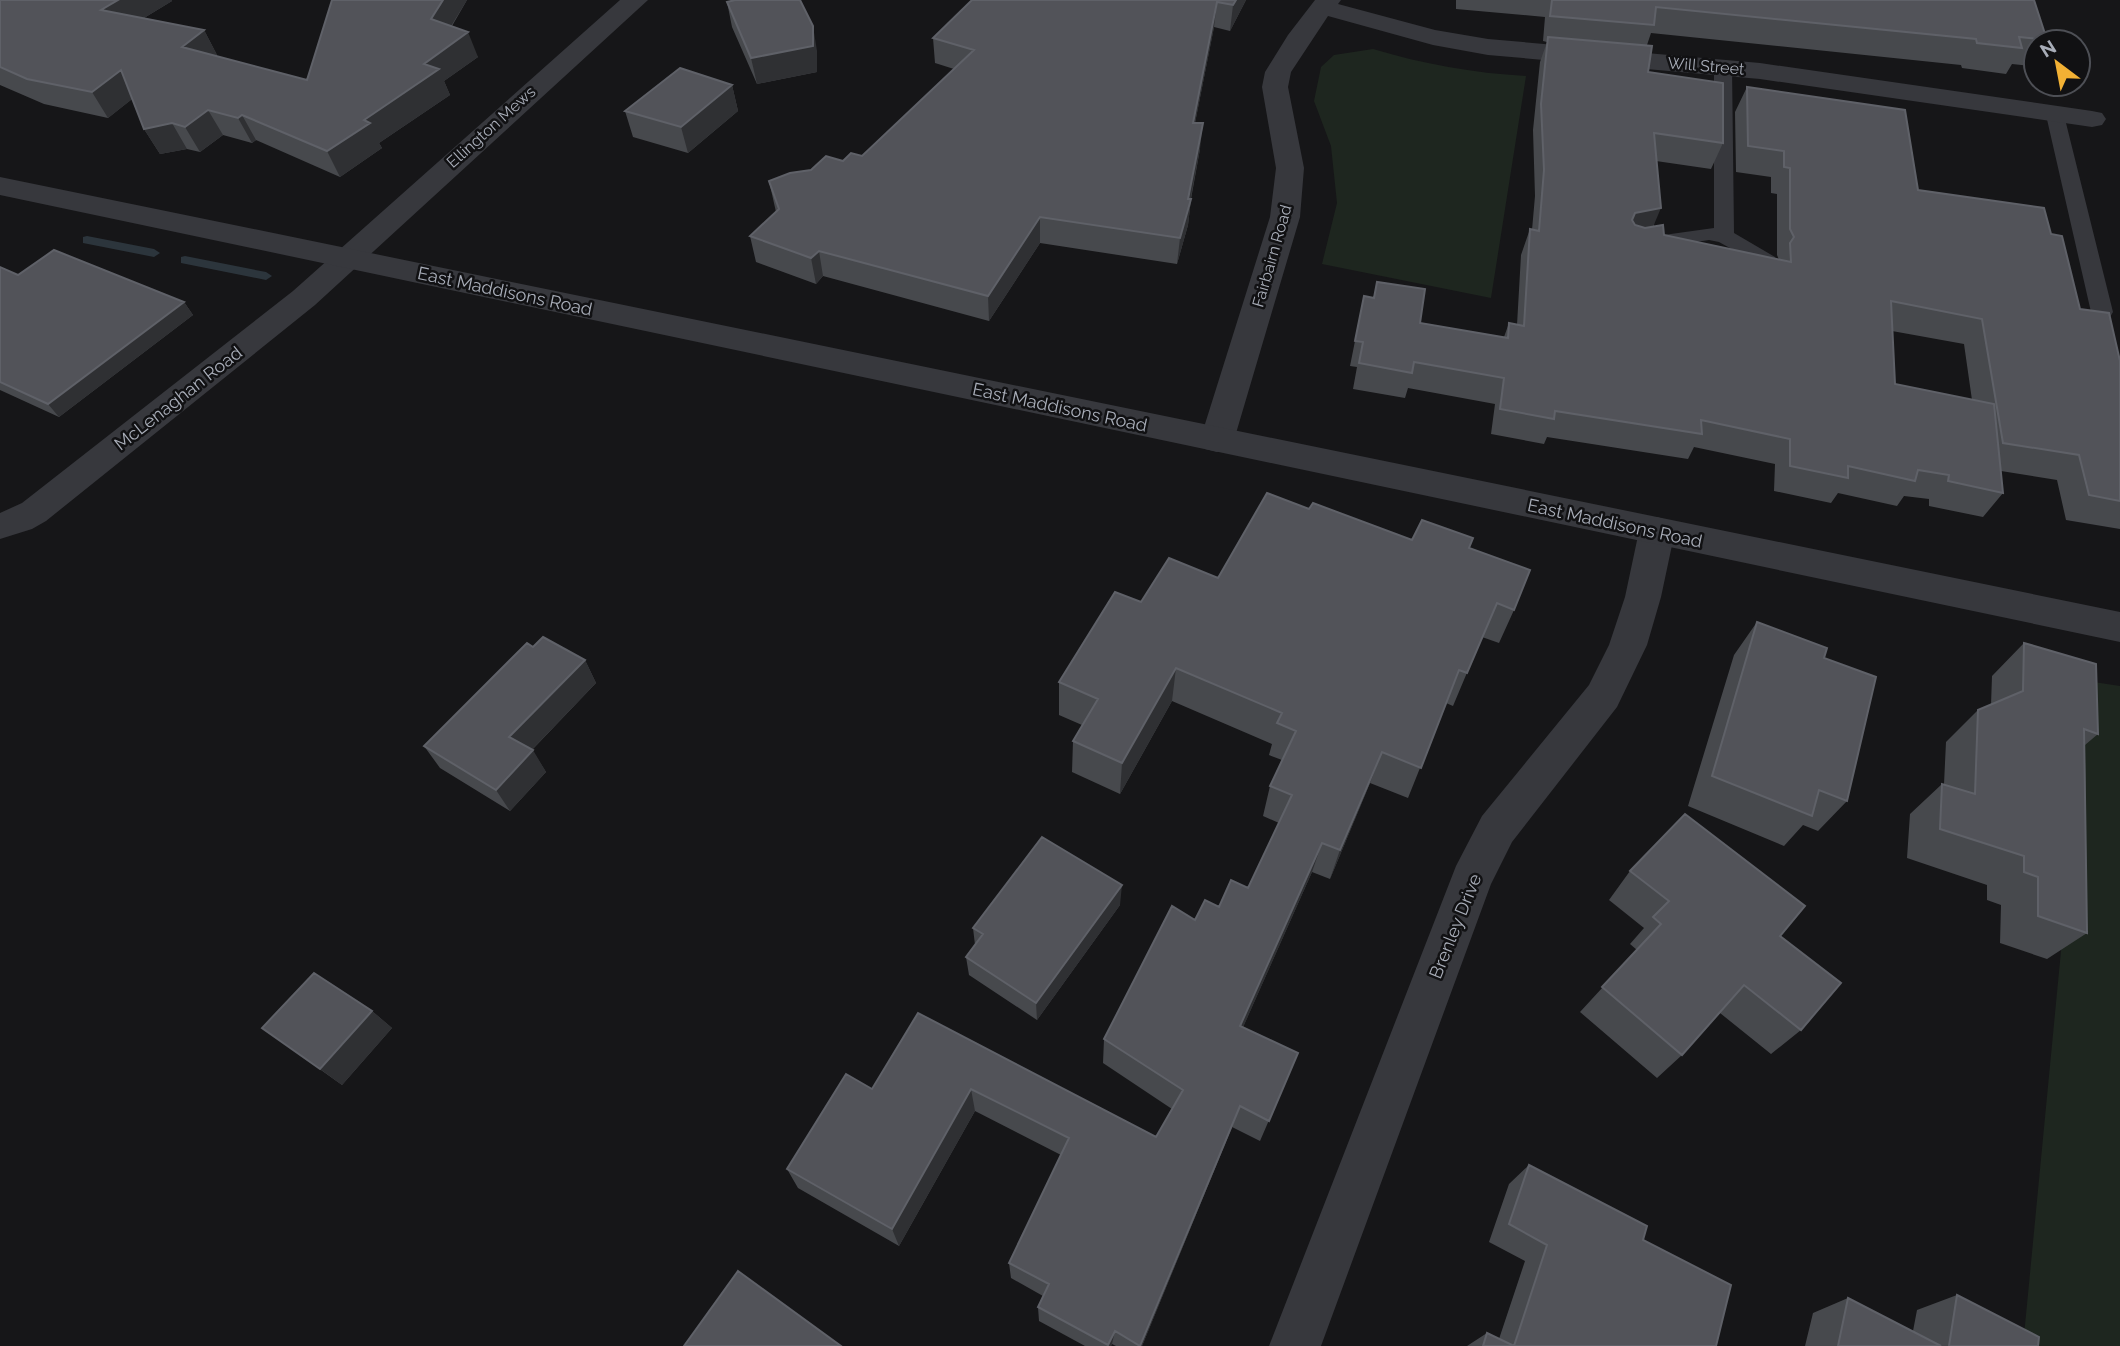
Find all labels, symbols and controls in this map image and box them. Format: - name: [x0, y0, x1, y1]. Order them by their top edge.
- north arrow: [2022, 28, 2092, 98]
- text: N: [2036, 35, 2060, 62]
- street label: Will Street: [1667, 53, 1746, 79]
- street label: Ellington Mews: [443, 82, 540, 172]
- street label: Fairbairn Road: [1248, 203, 1296, 309]
- street label: East Maddisons Road: [416, 262, 594, 320]
- street label: McLenaghan Road: [110, 342, 246, 454]
- street label: East Maddisons Road: [971, 378, 1149, 436]
- street label: East Maddisons Road: [1526, 494, 1704, 552]
- street label: Brenley Drive: [1424, 870, 1486, 981]

